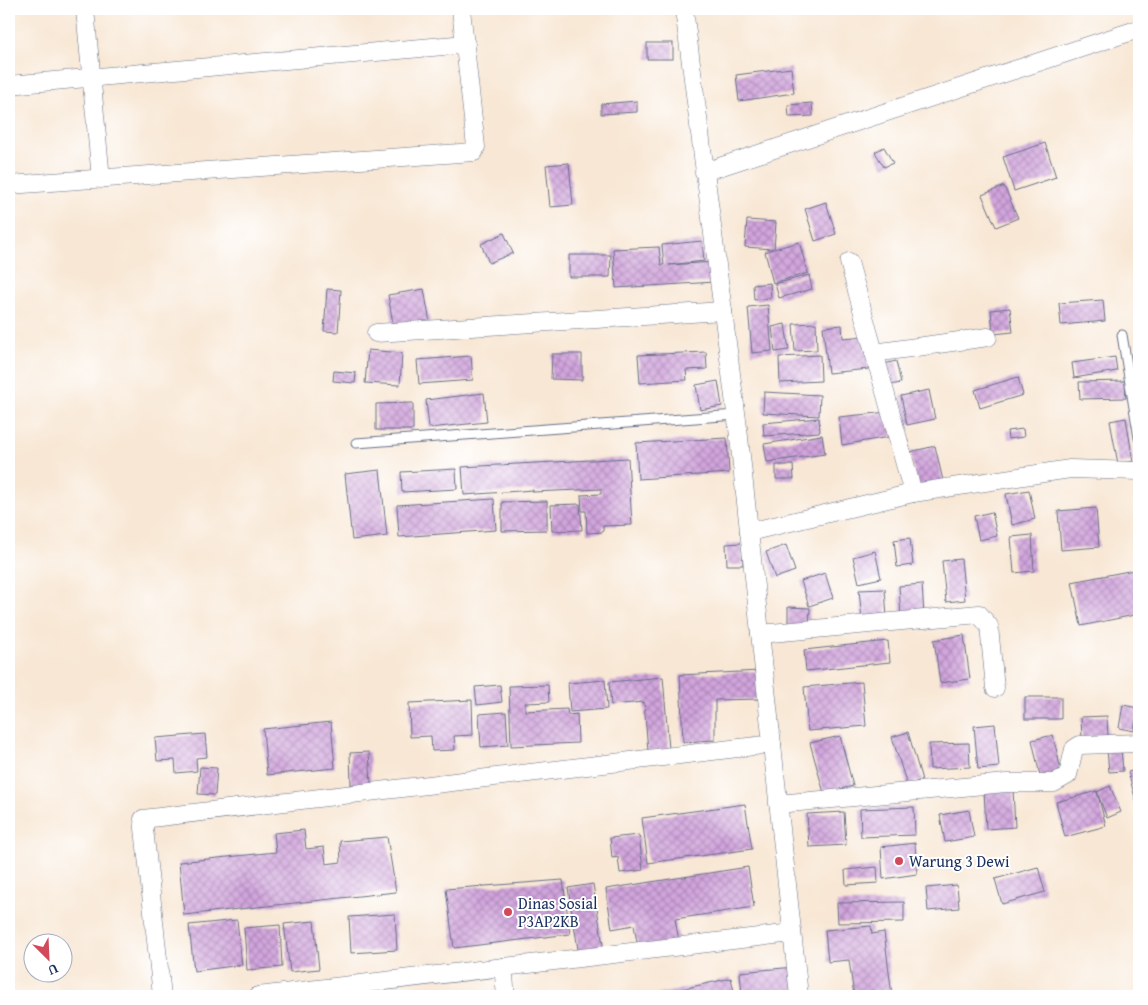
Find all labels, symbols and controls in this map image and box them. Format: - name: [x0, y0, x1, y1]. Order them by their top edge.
- place label: Warung 3 Dewi: [909, 849, 1010, 873]
- marker: Warung 3 Dewi: [893, 855, 905, 867]
- place label: Dinas Sosial P3AP2KB: [518, 891, 598, 933]
- marker: Dinas Sosial P3AP2KB: [502, 906, 514, 918]
- north arrow: [22, 932, 72, 982]
- text: U: [44, 959, 62, 981]

